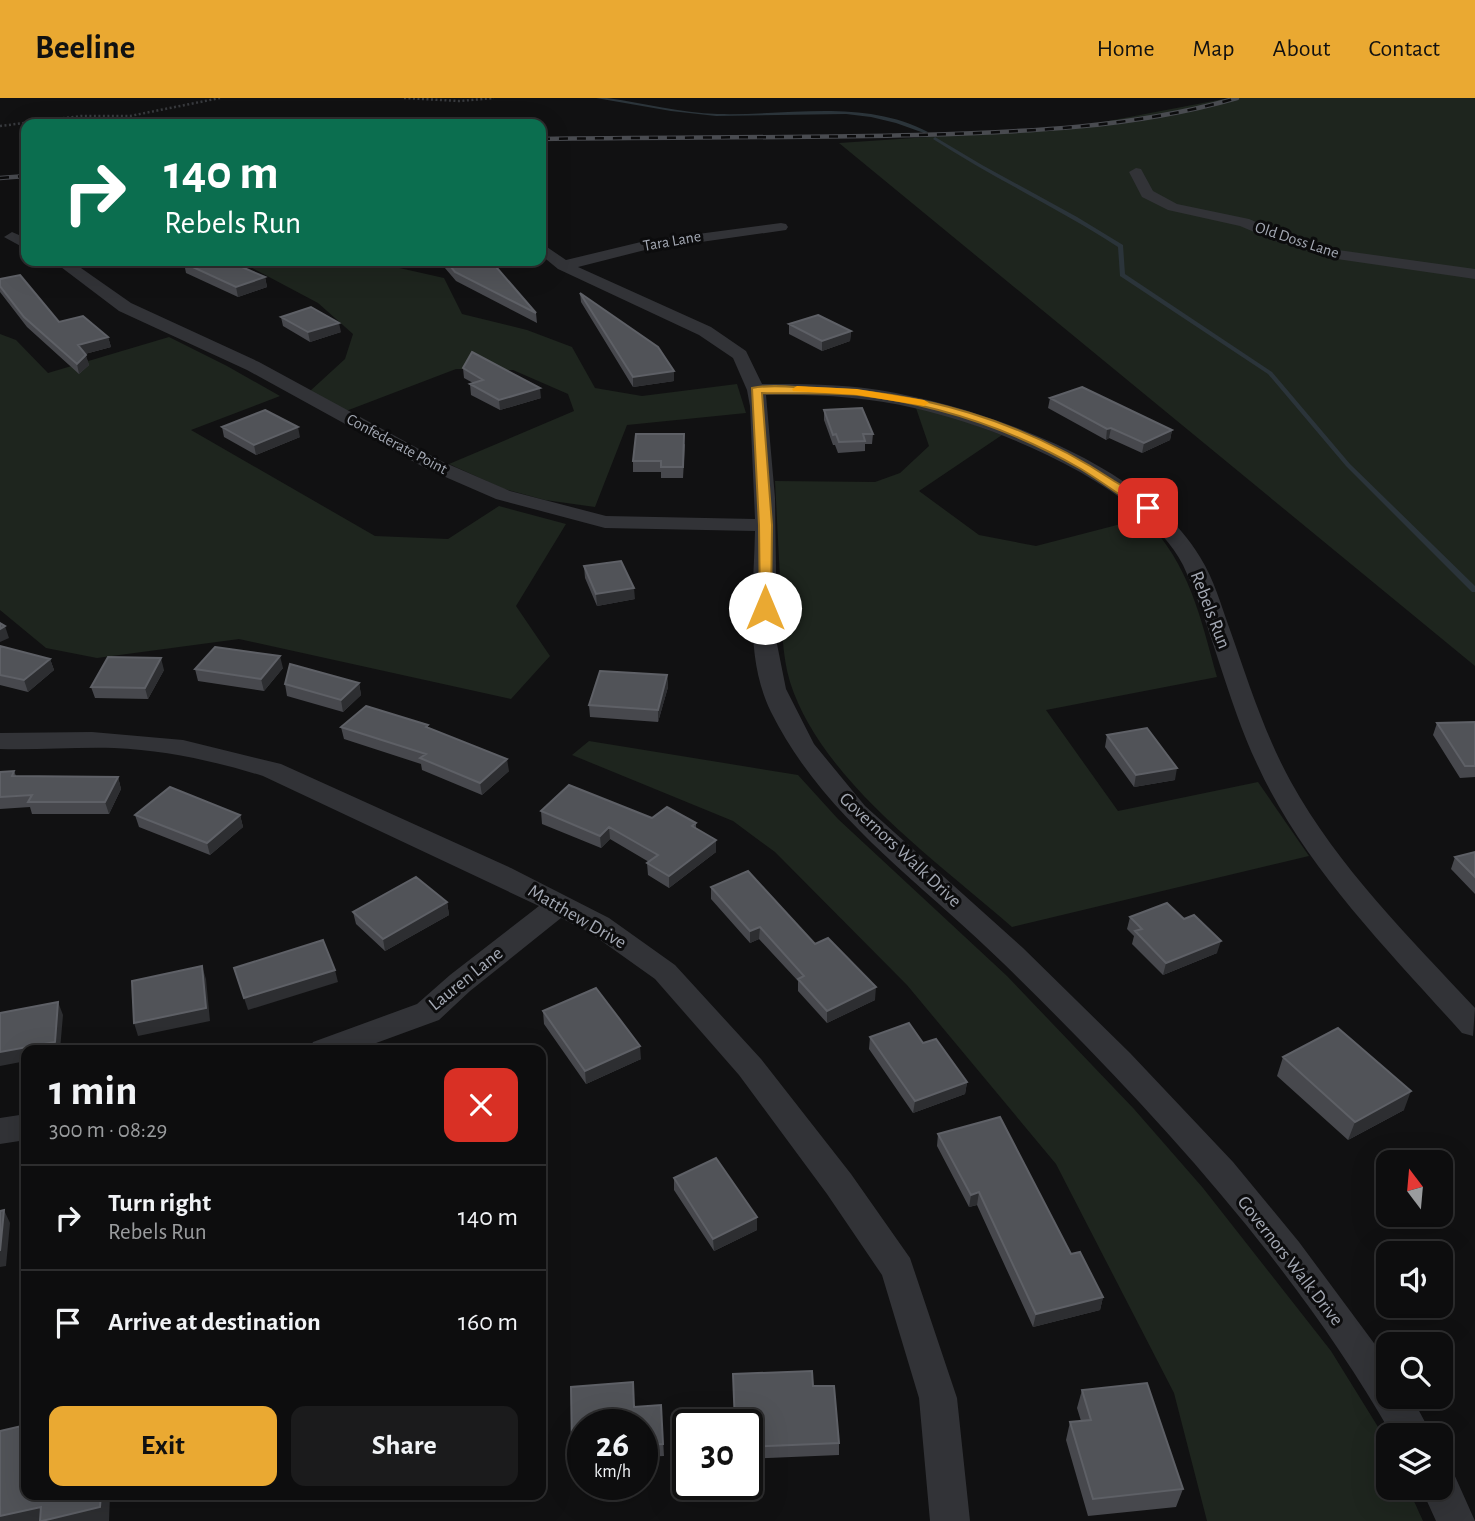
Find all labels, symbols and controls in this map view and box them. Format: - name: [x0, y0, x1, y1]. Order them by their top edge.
- text: Beeline: [35, 32, 135, 65]
- text: Home: [1097, 37, 1155, 61]
- text: Map: [1193, 37, 1235, 61]
- text: About: [1273, 37, 1330, 61]
- text: Contact: [1368, 37, 1440, 61]
- icon: right: [49, 147, 140, 238]
- text: 140 m: [164, 149, 279, 198]
- text: Rebels Run: [164, 207, 301, 239]
- street label: Old Doss Lane: [1253, 219, 1341, 261]
- street label: Tara Lane: [642, 228, 702, 254]
- street label: Confederate Point: [344, 411, 450, 477]
- pin: [1118, 478, 1178, 538]
- icon: arrive: [1129, 489, 1167, 527]
- street label: Rebels Run: [1187, 569, 1233, 651]
- position arrow: [728, 571, 802, 645]
- street label: Governors Walk Drive: [835, 789, 965, 911]
- street label: Matthew Drive: [525, 881, 629, 953]
- street label: Lauren Lane: [425, 944, 507, 1014]
- button: close: [444, 1068, 518, 1142]
- text: 1 min: [49, 1070, 138, 1112]
- text: 300 m · 08:29: [49, 1119, 167, 1142]
- north arrow: [1376, 1150, 1452, 1227]
- map controls: [1376, 1150, 1453, 1500]
- text: Turn right: [108, 1190, 211, 1216]
- street label: Governors Walk Drive: [1234, 1193, 1346, 1329]
- icon: right: [49, 1199, 87, 1237]
- text: 140 m: [458, 1204, 518, 1230]
- text: Rebels Run: [108, 1221, 207, 1244]
- button: sound: [1376, 1241, 1453, 1318]
- icon: arrive: [49, 1304, 87, 1342]
- text: Arrive at destination: [108, 1309, 321, 1335]
- text: 160 m: [458, 1309, 518, 1335]
- button: search: [1376, 1332, 1453, 1409]
- button: Exit: [49, 1406, 277, 1486]
- button: Share: [291, 1406, 518, 1486]
- speed limit sign: 30: [672, 1409, 763, 1500]
- button: layers: [1376, 1423, 1453, 1500]
- text: 26: [596, 1428, 629, 1463]
- text: km/h: [594, 1463, 631, 1481]

